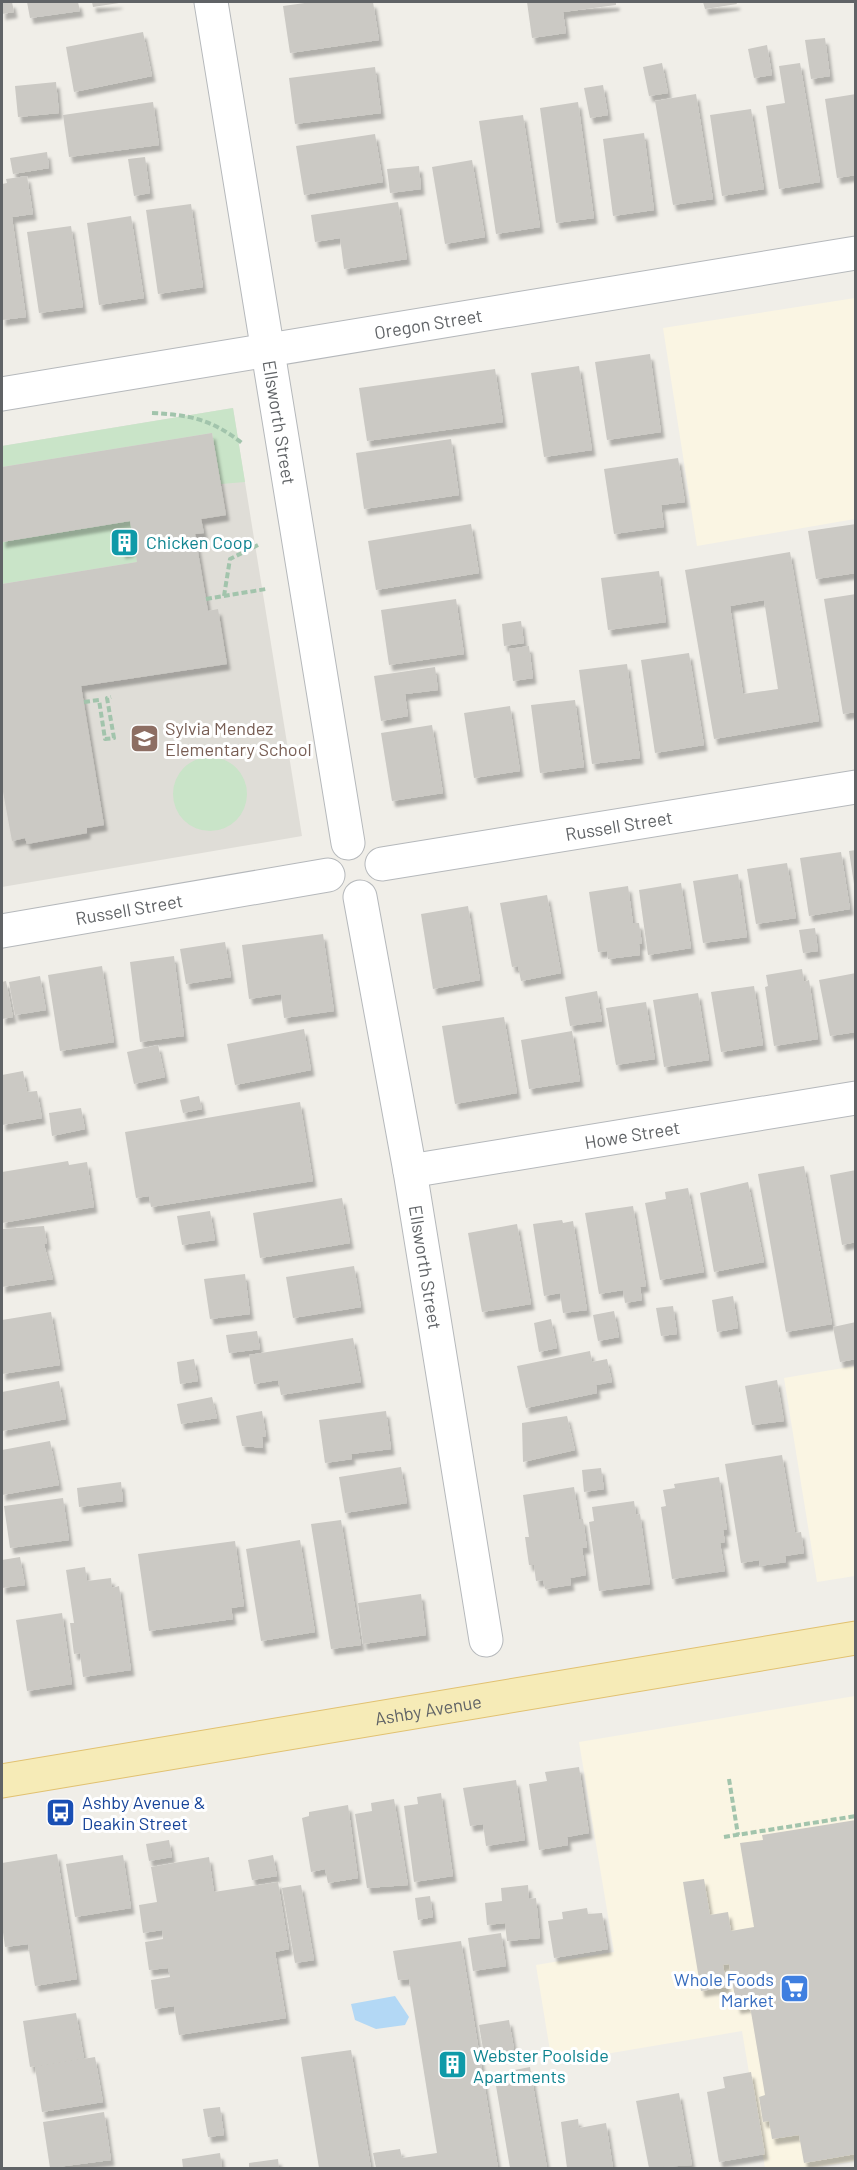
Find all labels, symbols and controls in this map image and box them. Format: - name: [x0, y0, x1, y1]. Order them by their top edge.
- street label: Oregon Street: [373, 304, 484, 343]
- street label: Ellsworth Street: [259, 359, 300, 486]
- building icon: Chicken Coop: [109, 526, 141, 558]
- place label: Chicken Coop: [146, 531, 253, 553]
- place label: Sylvia Mendez Elementary School: [165, 717, 312, 760]
- school or university icon: Sylvia Mendez Elementary School: [128, 722, 160, 754]
- street label: Russell Street: [564, 806, 674, 845]
- street label: Russell Street: [74, 889, 184, 929]
- street label: Howe Street: [583, 1116, 681, 1153]
- street label: Ellsworth Street: [405, 1203, 447, 1331]
- street label: Ashby Avenue: [373, 1690, 483, 1729]
- place label: Ashby Avenue & Deakin Street: [82, 1791, 205, 1834]
- bus stop icon: Ashby Avenue & Deakin Street: [45, 1796, 77, 1828]
- place label: Whole Foods Market: [674, 1968, 774, 2011]
- supermarket icon: Whole Foods Market: [779, 1973, 811, 2005]
- place label: Webster Poolside Apartments: [473, 2044, 609, 2087]
- building icon: Webster Poolside Apartments: [436, 2049, 468, 2081]

